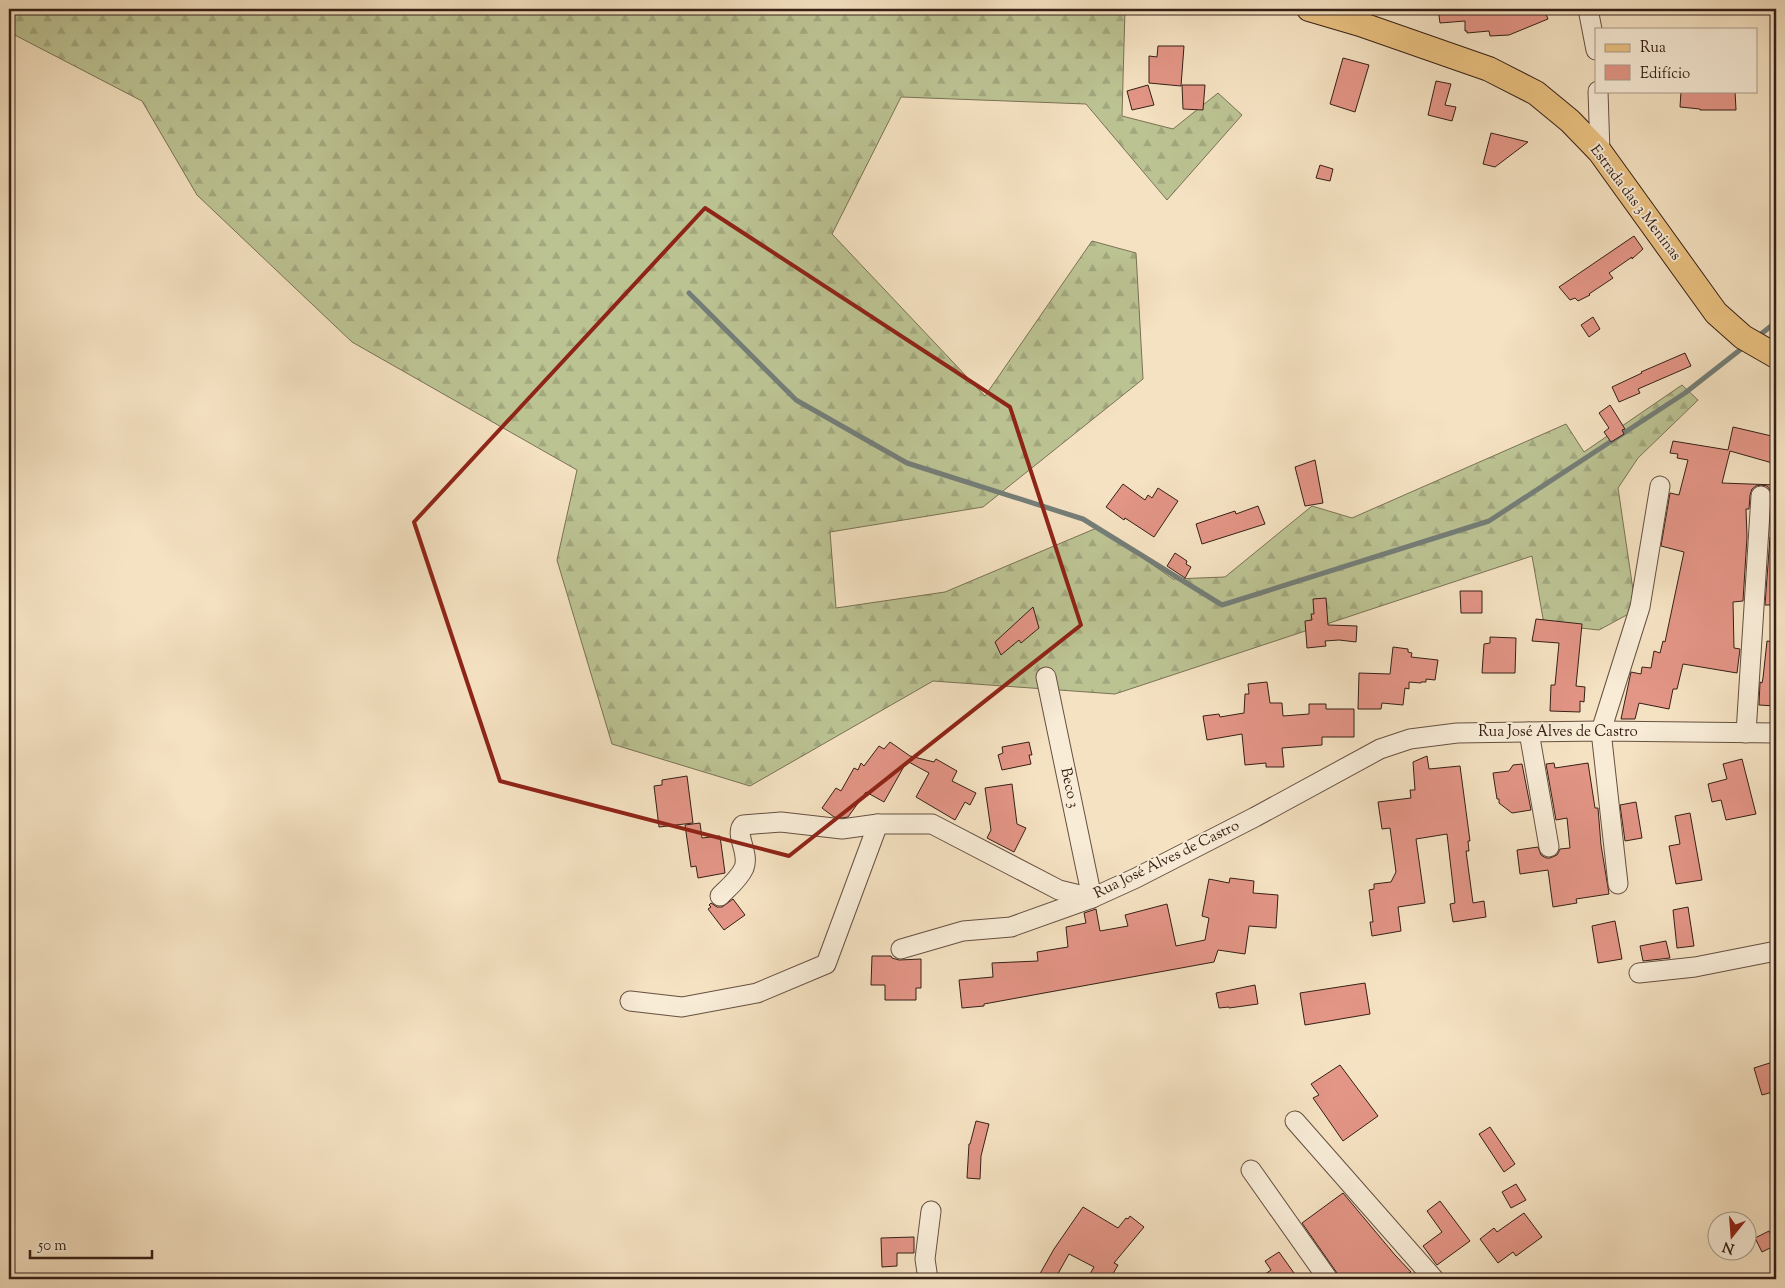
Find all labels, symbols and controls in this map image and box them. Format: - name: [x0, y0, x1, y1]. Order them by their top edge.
- legend: [1595, 28, 1758, 92]
- text: Rua: [1640, 38, 1666, 59]
- text: Edifício: [1640, 64, 1690, 85]
- street label: Estrada das 3 Meninas: [1584, 141, 1686, 265]
- street label: Rua José Alves de Castro: [1478, 722, 1638, 743]
- street label: Beco 3: [1054, 766, 1084, 810]
- street label: Rua José Alves de Castro: [1091, 816, 1243, 904]
- north arrow: [1708, 1210, 1758, 1260]
- scale bar: [30, 1228, 152, 1260]
- text: N: [1721, 1235, 1737, 1258]
- text: 50 m: [37, 1236, 67, 1257]

